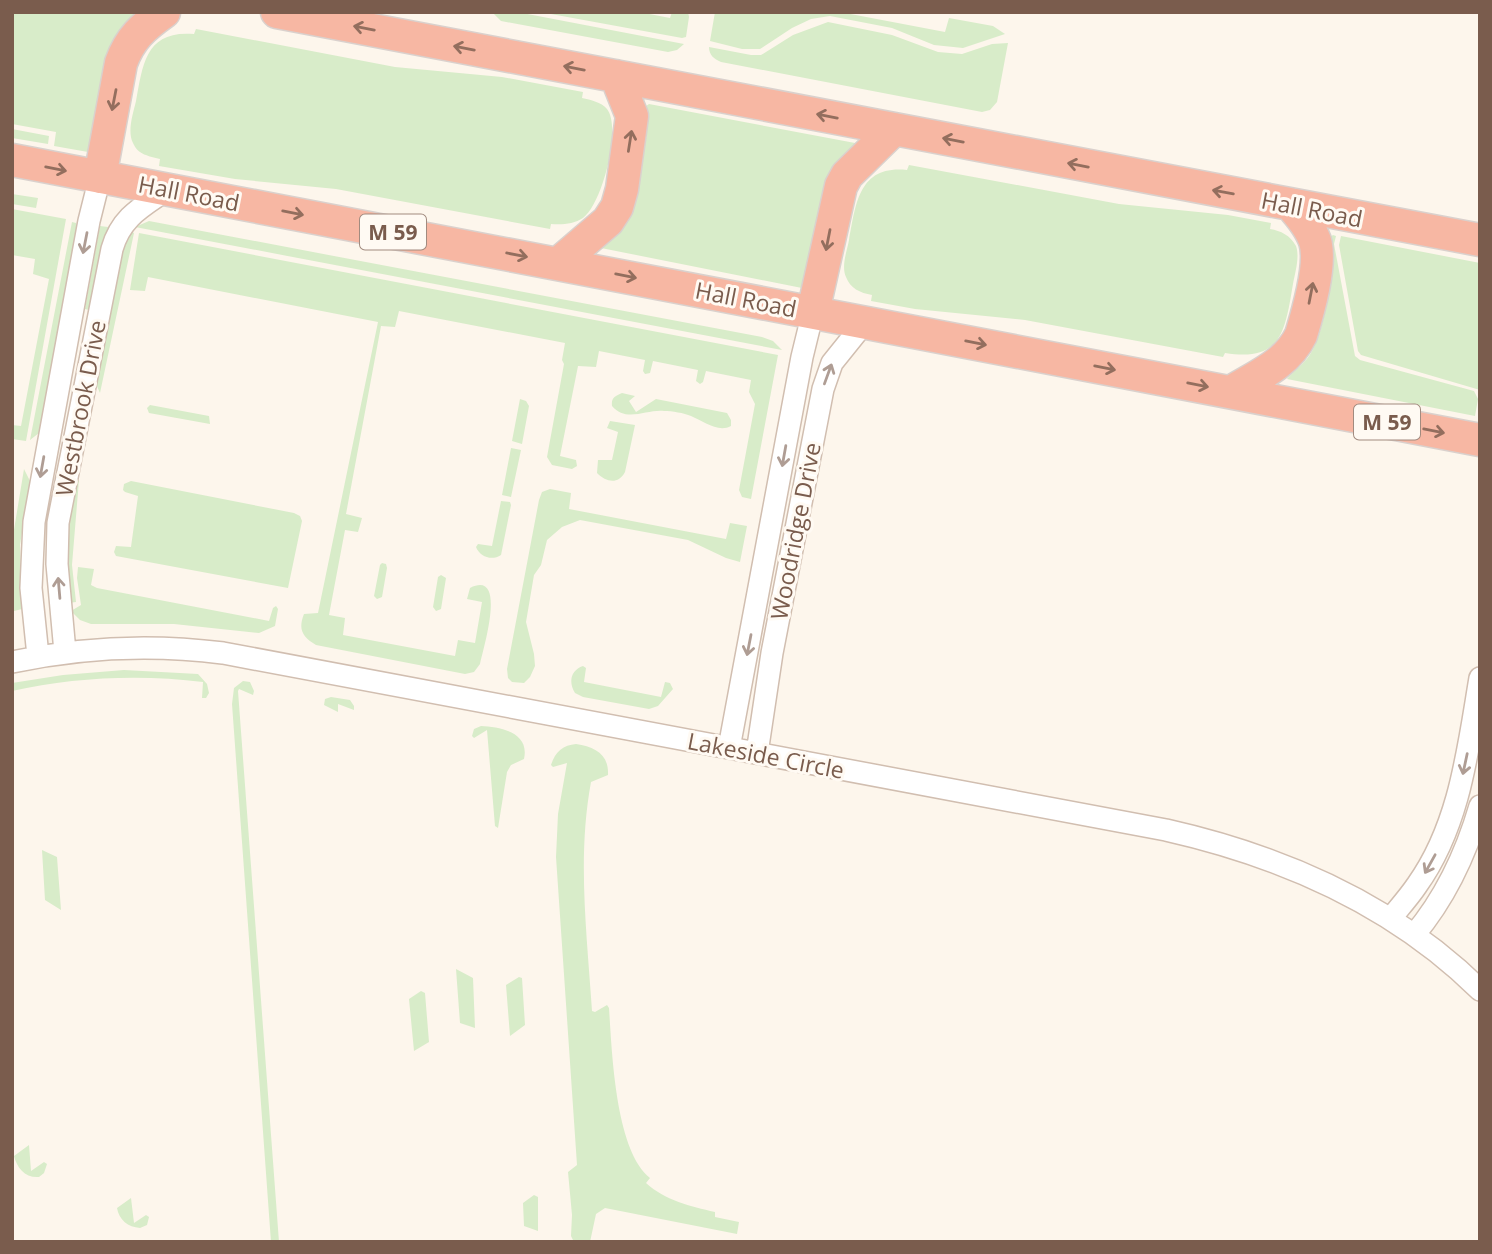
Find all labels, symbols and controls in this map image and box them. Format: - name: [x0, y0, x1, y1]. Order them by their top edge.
- one-way arrow: [353, 21, 375, 35]
- one-way arrow: [453, 40, 476, 54]
- one-way arrow: [563, 61, 586, 74]
- one-way arrow: [107, 88, 120, 111]
- one-way arrow: [816, 109, 839, 122]
- one-way arrow: [624, 130, 637, 152]
- one-way arrow: [942, 133, 965, 146]
- one-way arrow: [1067, 157, 1090, 171]
- one-way arrow: [44, 162, 67, 176]
- street label: Hall Road: [136, 168, 242, 218]
- street label: Hall Road: [1259, 184, 1365, 234]
- one-way arrow: [1212, 185, 1235, 198]
- one-way arrow: [281, 207, 304, 220]
- road number: M 59: [360, 215, 426, 250]
- one-way arrow: [821, 228, 835, 251]
- one-way arrow: [77, 231, 91, 254]
- one-way arrow: [505, 249, 528, 262]
- one-way arrow: [614, 270, 637, 283]
- street label: Hall Road: [693, 274, 799, 324]
- one-way arrow: [1305, 282, 1318, 305]
- street label: Westbrook Drive: [47, 317, 113, 499]
- one-way arrow: [964, 337, 987, 350]
- one-way arrow: [1093, 361, 1116, 375]
- one-way arrow: [823, 364, 835, 386]
- one-way arrow: [1186, 379, 1209, 393]
- road number: M 59: [1354, 404, 1420, 440]
- one-way arrow: [1422, 425, 1445, 438]
- street label: Woodridge Drive: [762, 440, 828, 622]
- one-way arrow: [777, 445, 790, 467]
- one-way arrow: [35, 455, 48, 478]
- one-way arrow: [53, 577, 66, 600]
- one-way arrow: [742, 633, 755, 656]
- street label: Lakeside Circle: [685, 724, 847, 786]
- one-way arrow: [1457, 752, 1471, 775]
- one-way arrow: [1423, 854, 1437, 874]

